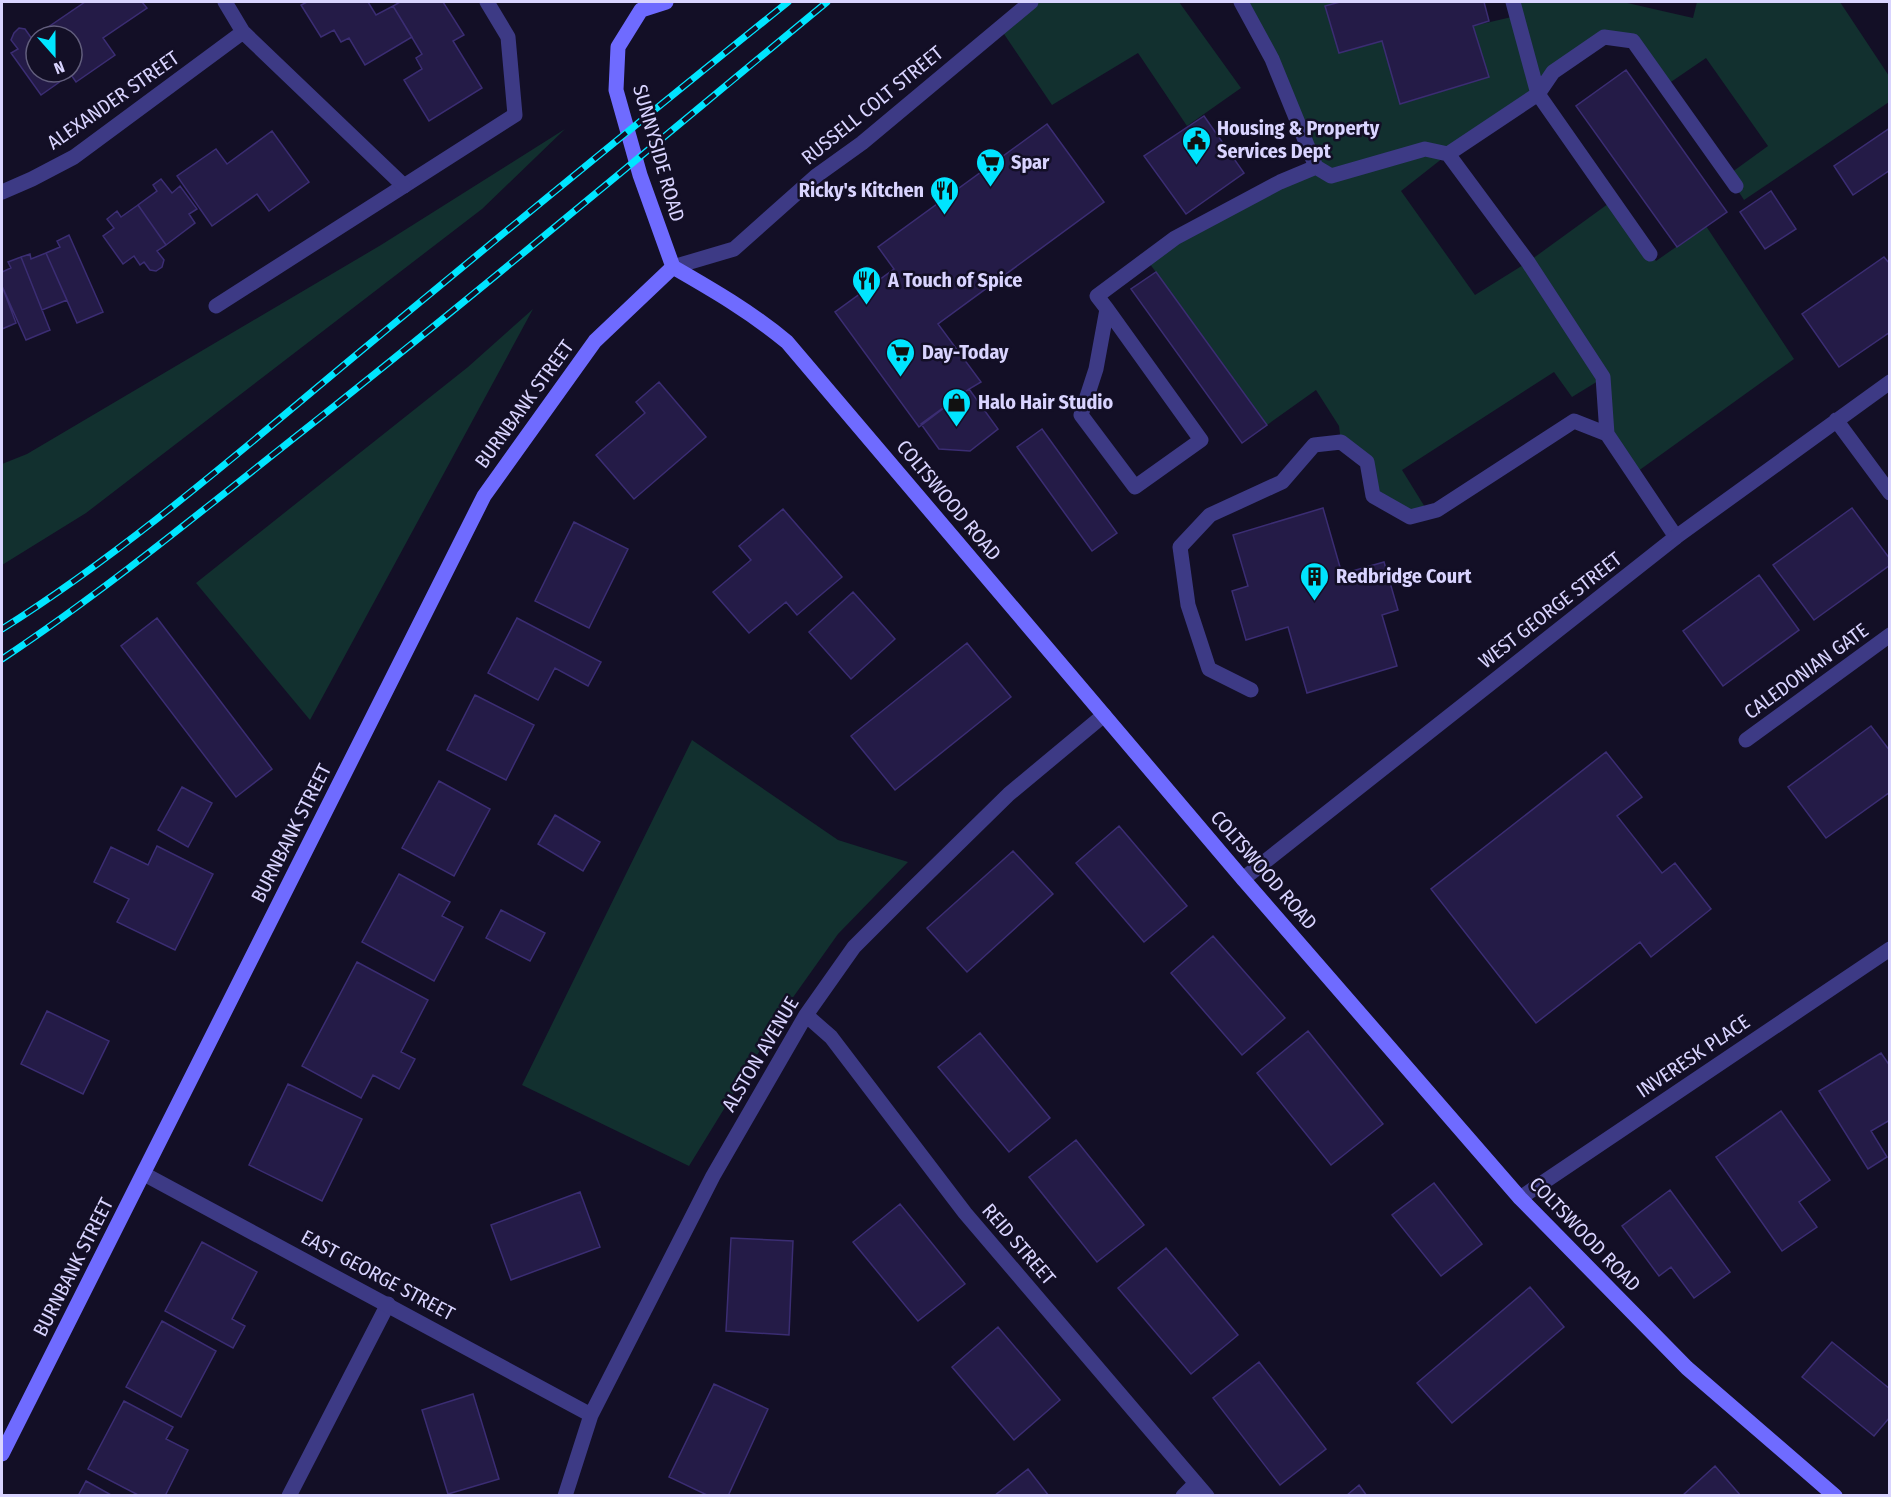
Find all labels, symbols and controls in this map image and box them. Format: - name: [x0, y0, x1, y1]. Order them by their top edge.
- north arrow: [24, 24, 84, 84]
- street label: RUSSELL COLT STREET: [796, 40, 948, 169]
- street label: ALEXANDER STREET: [42, 46, 184, 154]
- street label: SUNNYSIDE ROAD: [628, 82, 690, 224]
- place label: Housing & Property Services Dept: [1217, 116, 1380, 163]
- public building icon: Housing & Property Services Dept: [1180, 124, 1212, 166]
- supermarket icon: Spar: [974, 146, 1006, 188]
- place label: Spar: [1011, 150, 1050, 174]
- restaurant icon: Ricky's Kitchen: [929, 174, 961, 216]
- place label: Ricky's Kitchen: [799, 178, 924, 202]
- restaurant icon: A Touch of Spice: [851, 264, 883, 306]
- place label: A Touch of Spice: [887, 268, 1022, 292]
- street label: BURNBANK STREET: [470, 335, 579, 473]
- supermarket icon: Day-Today: [885, 336, 917, 378]
- place label: Day-Today: [922, 340, 1009, 364]
- shop icon: Halo Hair Studio: [941, 386, 973, 428]
- place label: Halo Hair Studio: [978, 390, 1113, 414]
- street label: COLTSWOOD ROAD: [892, 435, 1006, 565]
- street label: WEST GEORGE STREET: [1474, 546, 1627, 673]
- building icon: Redbridge Court: [1299, 560, 1331, 602]
- place label: Redbridge Court: [1336, 564, 1472, 588]
- street label: CALEDONIAN GATE: [1739, 618, 1873, 724]
- street label: BURNBANK STREET: [246, 759, 337, 906]
- street label: COLTSWOOD ROAD: [1206, 806, 1322, 934]
- street label: ALSTON AVENUE: [716, 992, 804, 1116]
- street label: INVERESK PLACE: [1632, 1009, 1754, 1103]
- street label: COLTSWOOD ROAD: [1524, 1172, 1646, 1296]
- street label: BURNBANK STREET: [28, 1193, 119, 1340]
- street label: REID STREET: [977, 1199, 1061, 1290]
- street label: EAST GEORGE STREET: [297, 1224, 460, 1326]

